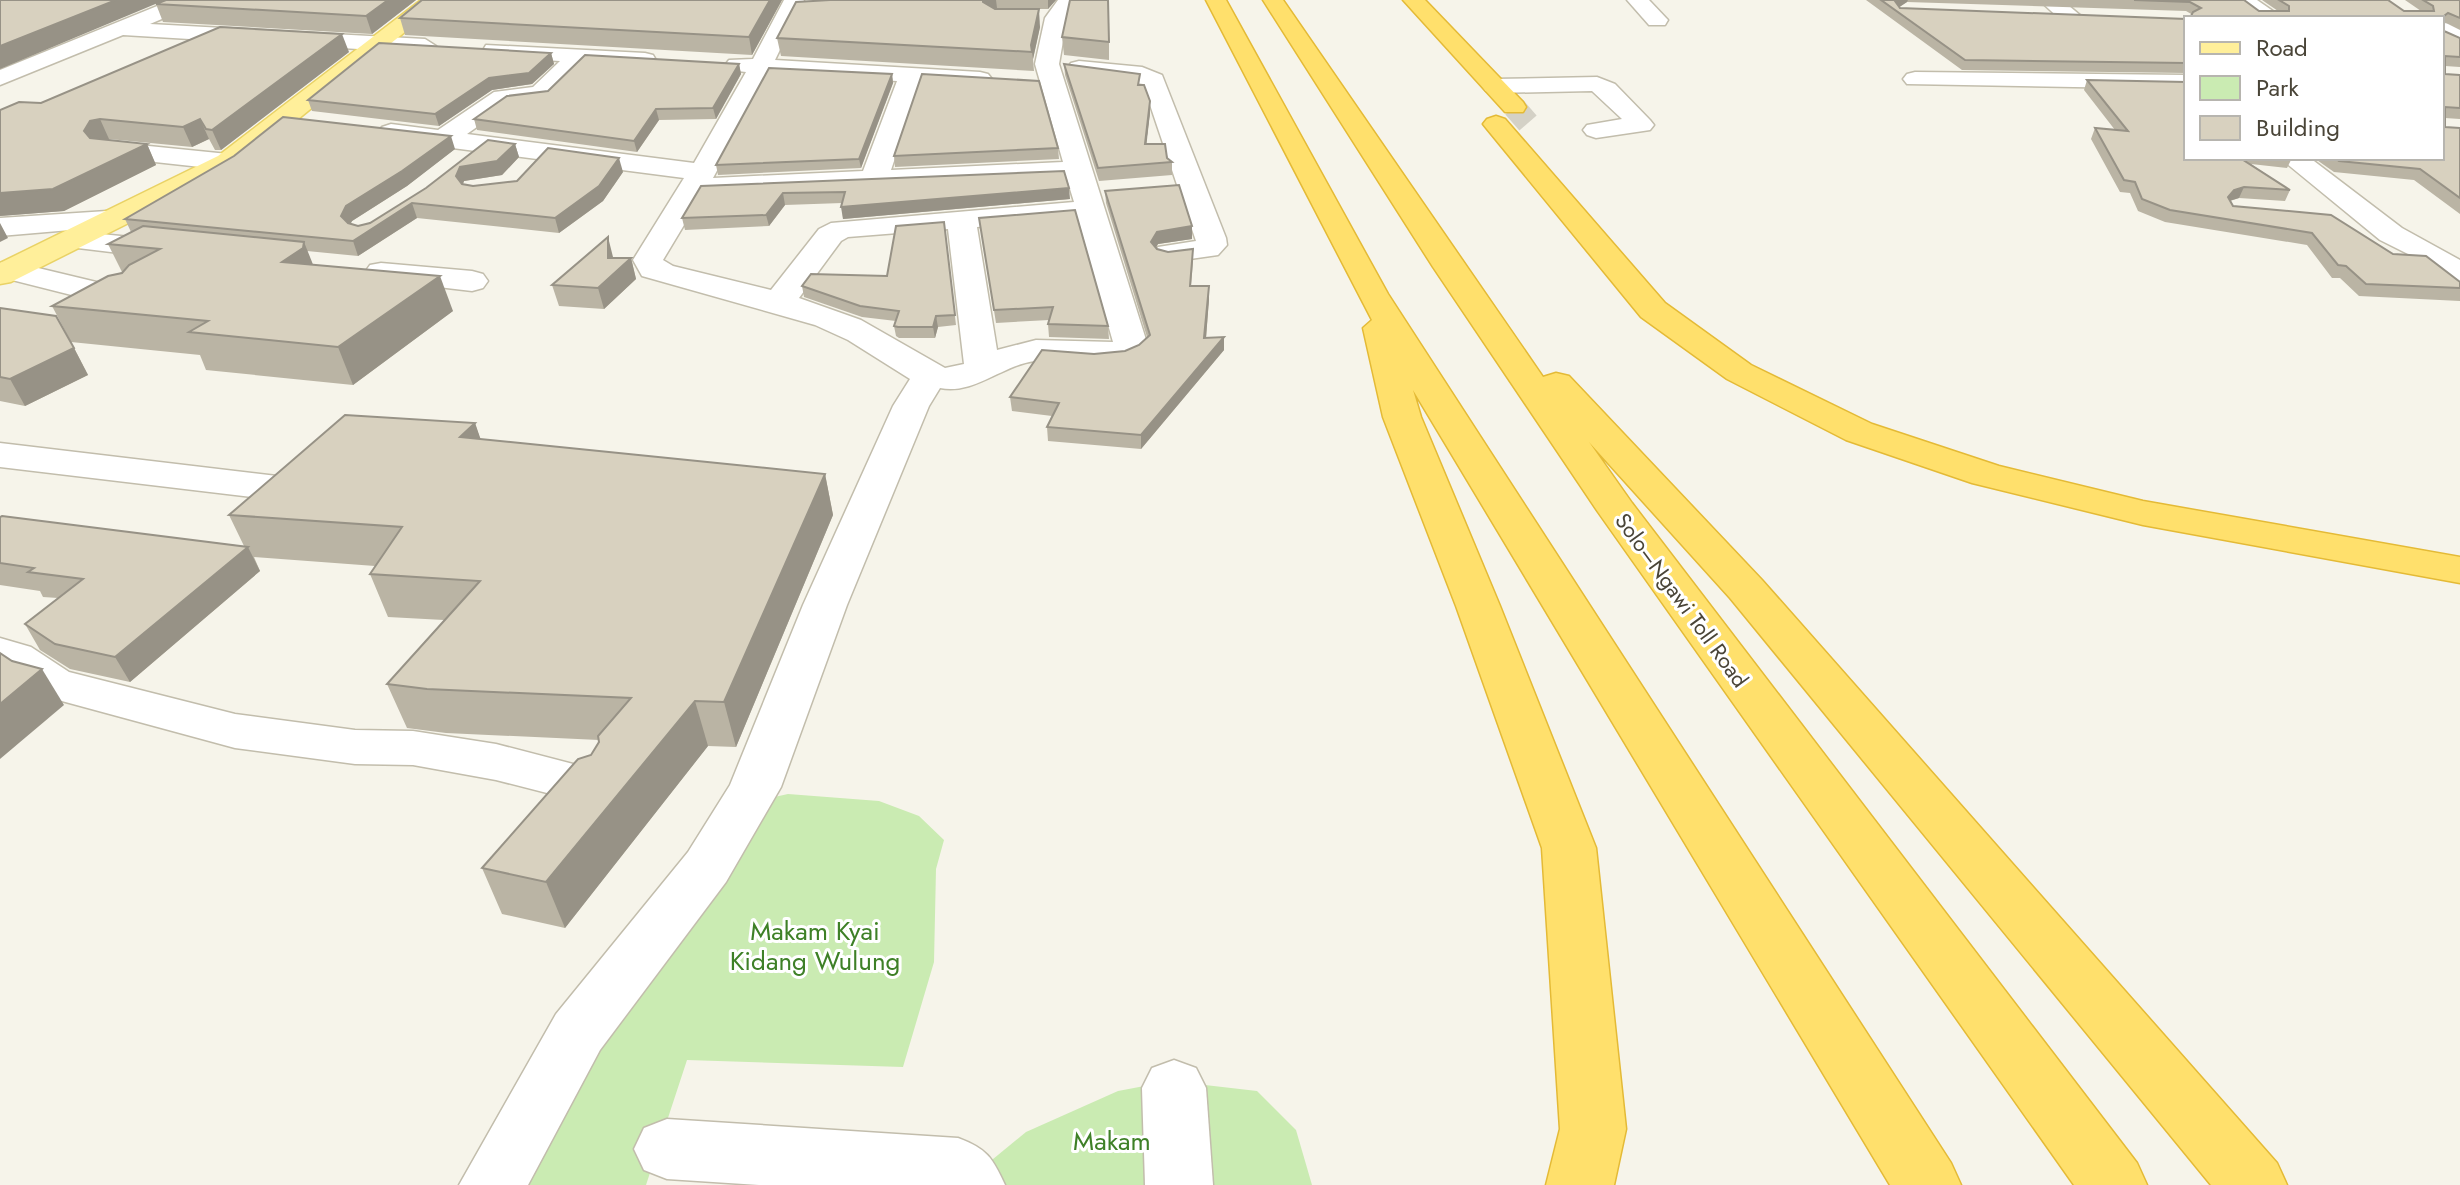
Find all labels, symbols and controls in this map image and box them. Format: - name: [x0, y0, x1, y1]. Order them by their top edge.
- legend: [2184, 16, 2444, 160]
- text: Road: [2256, 30, 2308, 65]
- text: Park: [2256, 70, 2299, 105]
- text: Building: [2256, 110, 2340, 145]
- street label: Solo–Ngawi Toll Road: [1608, 506, 1756, 694]
- park label: Makam Kyai Kidang Wulung: [730, 912, 900, 980]
- park label: Makam: [1073, 1122, 1151, 1160]

